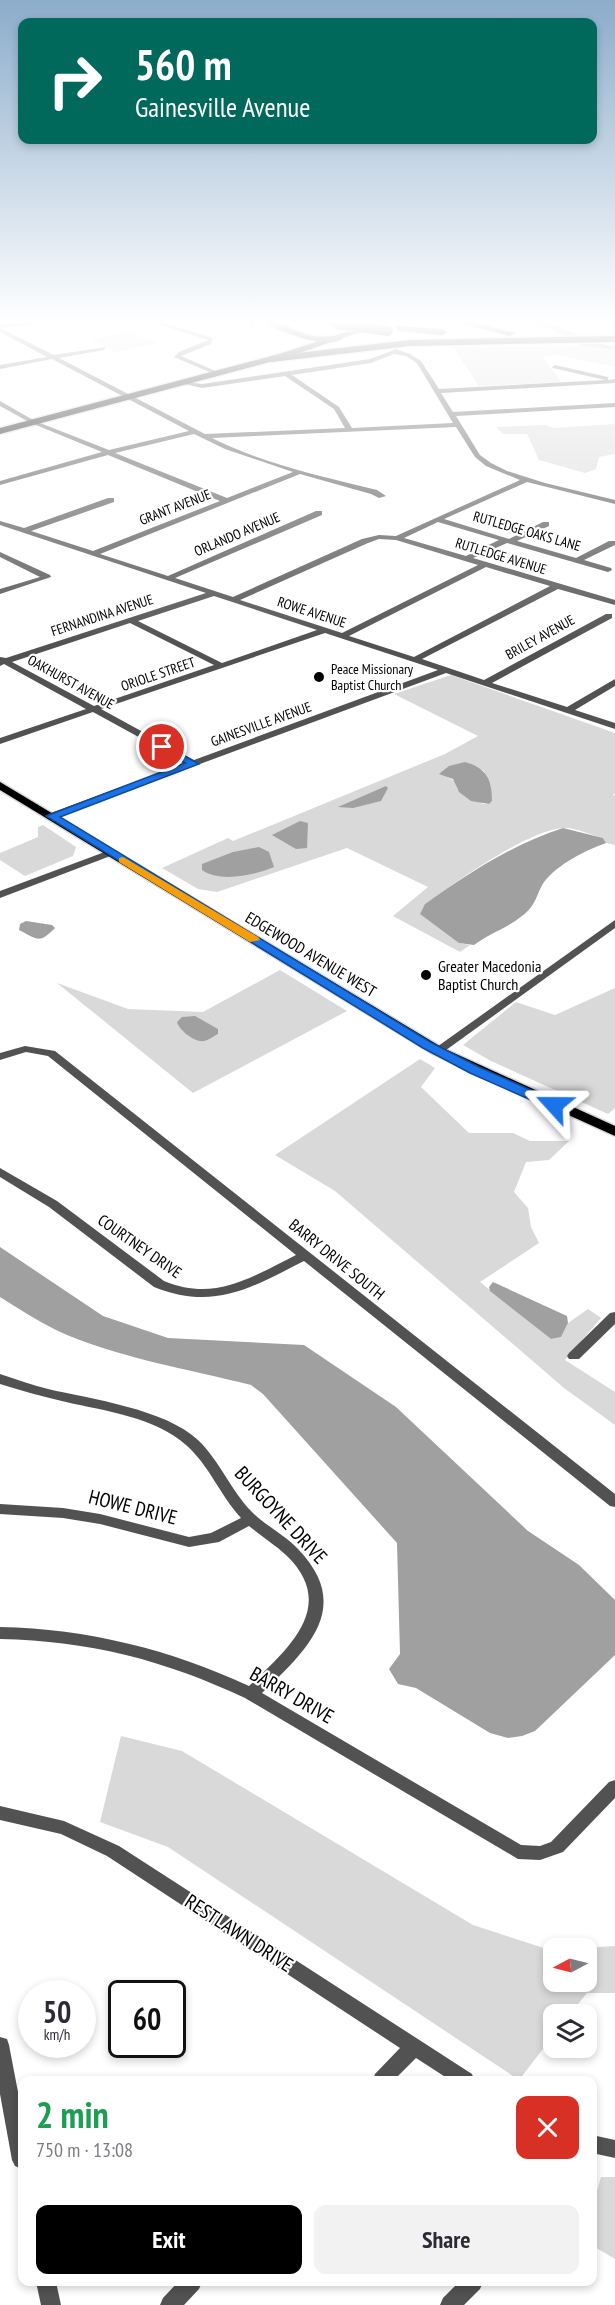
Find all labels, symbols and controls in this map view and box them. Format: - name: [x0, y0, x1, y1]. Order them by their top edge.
- text: 560 m: [135, 37, 232, 92]
- icon: right: [36, 42, 114, 120]
- text: Gainesville Avenue: [135, 90, 310, 124]
- street label: GRANT AVENUE: [137, 485, 213, 529]
- street label: RUTLEDGE OAKS LANE: [471, 507, 583, 555]
- street label: ORLANDO AVENUE: [191, 508, 283, 560]
- street label: RUTLEDGE AVENUE: [453, 534, 549, 578]
- street label: FERNANDINA AVENUE: [49, 590, 155, 640]
- street label: ROWE AVENUE: [275, 592, 349, 632]
- street label: BRILEY AVENUE: [502, 611, 578, 663]
- street label: OAKHURST AVENUE: [25, 651, 117, 713]
- street label: ORIOLE STREET: [118, 653, 198, 695]
- place label: Peace Missionary Baptist Church: [331, 660, 414, 694]
- marker: Peace Missionary Baptist Church: [312, 670, 326, 684]
- street label: GAINESVILLE AVENUE: [208, 697, 314, 751]
- pin: [136, 721, 187, 772]
- icon: arrive: [145, 730, 178, 763]
- street label: EDGEWOOD AVENUE WEST: [242, 907, 380, 1001]
- place label: Greater Macedonia Baptist Church: [438, 956, 541, 994]
- marker: Greater Macedonia Baptist Church: [419, 968, 433, 982]
- position arrow: [522, 1073, 586, 1137]
- street label: COURTNEY DRIVE: [94, 1210, 186, 1282]
- street label: BARRY DRIVE SOUTH: [285, 1214, 389, 1304]
- street label: BURGOYNE DRIVE: [229, 1461, 333, 1569]
- street label: HOWE DRIVE: [86, 1483, 180, 1531]
- street label: BARRY DRIVE: [245, 1661, 339, 1729]
- street label: RESTLAWN DRIVE: [180, 1888, 298, 1978]
- north arrow: [543, 1938, 597, 1992]
- map controls: [543, 1938, 597, 2058]
- speed limit sign: 60: [108, 1980, 186, 2058]
- text: 50: [43, 1992, 71, 2031]
- button: layers: [543, 2004, 597, 2058]
- text: km/h: [44, 2025, 70, 2044]
- text: 2 min: [36, 2091, 109, 2138]
- button: close: [516, 2096, 579, 2159]
- text: 750 m · 13:08: [36, 2137, 133, 2163]
- button: Exit: [36, 2205, 302, 2274]
- button: Share: [314, 2205, 579, 2274]

